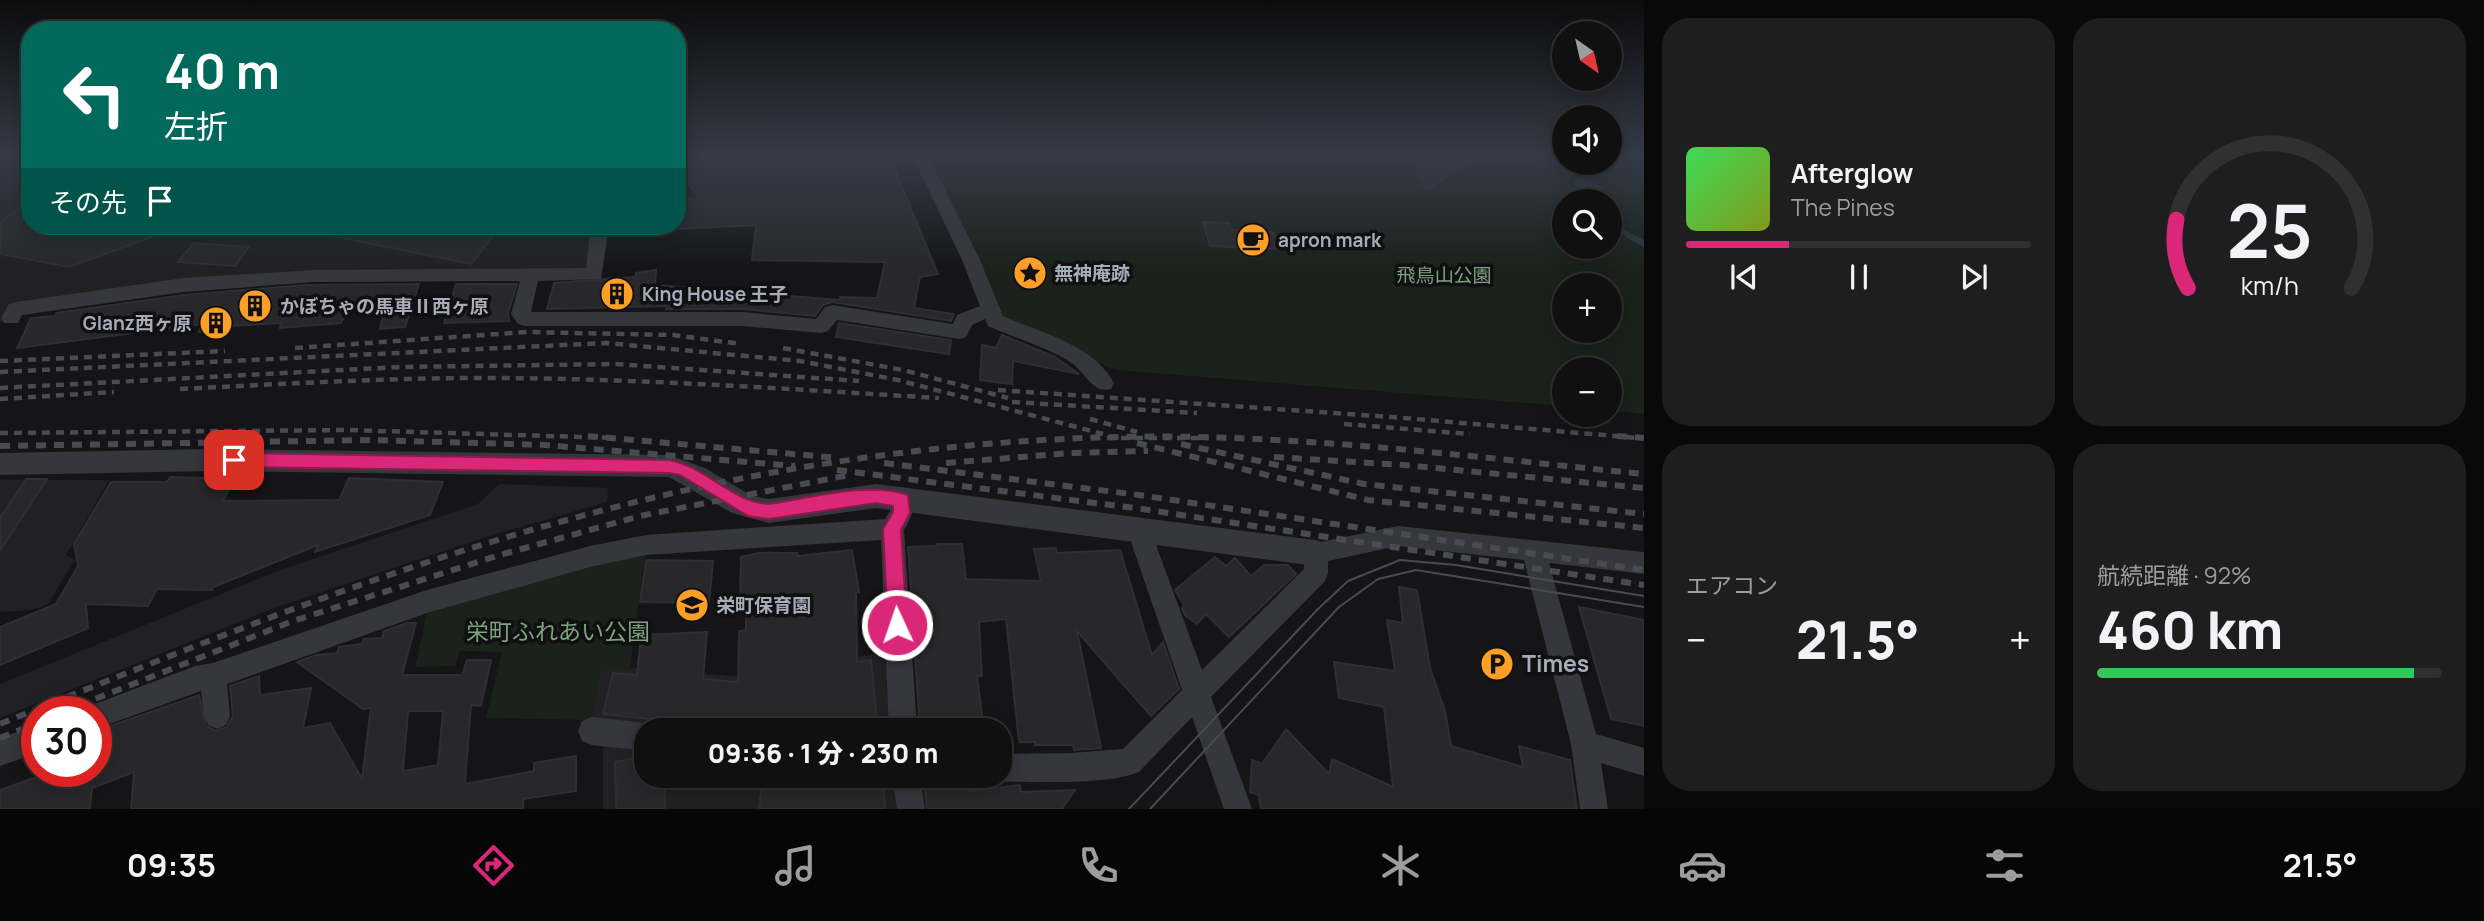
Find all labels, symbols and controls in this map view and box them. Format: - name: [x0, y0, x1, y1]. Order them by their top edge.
- north arrow: [1552, 21, 1622, 91]
- map controls: [1552, 21, 1622, 427]
- text: 40 m: [164, 37, 280, 104]
- icon: left: [49, 49, 140, 140]
- text: 左折: [164, 104, 228, 148]
- button: sound: [1552, 105, 1622, 175]
- text: Afterglow: [1791, 155, 1913, 191]
- text: 25: [2226, 180, 2313, 280]
- icon: arrive: [141, 182, 179, 220]
- text: その先: [49, 184, 127, 220]
- button: search: [1552, 189, 1622, 259]
- text: The Pines: [1791, 191, 1895, 223]
- cafe icon: apron mark: [1234, 221, 1272, 259]
- place label: apron mark: [1278, 227, 1382, 253]
- place icon: 無神庵跡: [1011, 254, 1049, 292]
- icon: previous: [1725, 258, 1763, 296]
- icon: pause: [1840, 258, 1878, 296]
- icon: next: [1955, 258, 1993, 296]
- place label: 無神庵跡: [1054, 260, 1130, 286]
- park label: 飛鳥山公園: [1396, 262, 1492, 288]
- text: km/h: [2240, 268, 2299, 303]
- button: +: [1552, 273, 1622, 343]
- building icon: King House 王子: [598, 275, 636, 313]
- place label: King House 王子: [642, 281, 788, 307]
- building icon: かぼちゃの馬車Ⅱ西ヶ原: [236, 287, 274, 325]
- place label: かぼちゃの馬車Ⅱ西ヶ原: [280, 293, 489, 319]
- building icon: Glanz西ヶ原: [197, 304, 235, 342]
- place label: Glanz西ヶ原: [83, 310, 192, 336]
- button: −: [1552, 357, 1622, 427]
- pin: [204, 430, 264, 490]
- icon: arrive: [215, 441, 253, 479]
- text: 航続距離 · 92%: [2097, 559, 2252, 591]
- text: エアコン: [1686, 569, 1778, 601]
- school or university icon: 栄町保育園: [673, 586, 711, 624]
- position arrow: [860, 588, 934, 662]
- place label: 栄町保育園: [716, 592, 811, 618]
- text: 460 km: [2097, 594, 2283, 665]
- text: 21.5°: [1796, 604, 1920, 675]
- text: −: [1686, 613, 1707, 665]
- text: +: [2009, 613, 2031, 665]
- park label: 栄町ふれあい公園: [466, 615, 650, 647]
- parking icon: Times: [1478, 645, 1516, 683]
- place label: Times: [1522, 647, 1589, 679]
- speed limit sign: 30: [21, 696, 112, 787]
- text: 09:36 · 1 分 · 230 m: [708, 735, 938, 771]
- icon: directions: [469, 841, 518, 890]
- icon: music: [771, 841, 820, 890]
- icon: phone: [1074, 841, 1123, 890]
- icon: climate: [1376, 841, 1425, 890]
- icon: car: [1678, 841, 1727, 890]
- icon: filters: [1980, 841, 2029, 890]
- text: 09:35: [127, 843, 216, 887]
- text: 21.5°: [2283, 843, 2357, 887]

